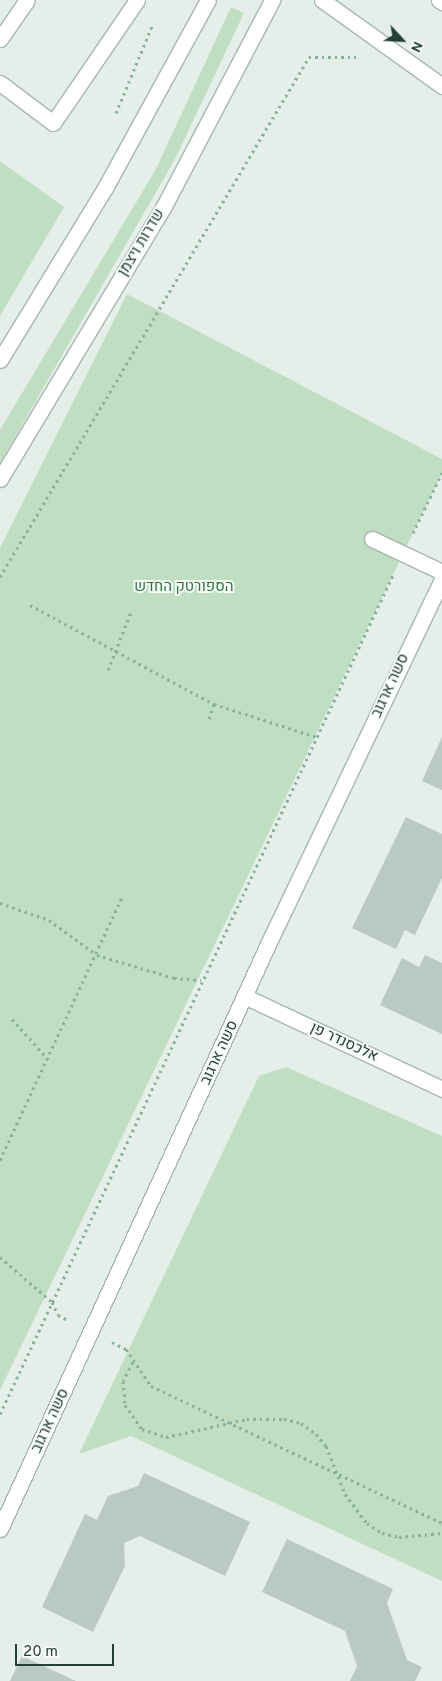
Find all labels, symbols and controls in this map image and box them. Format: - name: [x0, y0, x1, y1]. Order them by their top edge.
- north arrow: [377, 15, 427, 65]
- text: N: [406, 38, 426, 55]
- street label: שדרות ויצמן: [115, 206, 169, 280]
- park label: הספורטק החדש: [134, 579, 234, 597]
- street label: סשה ארגוב: [368, 651, 414, 721]
- street label: סשה ארגוב: [197, 1018, 243, 1088]
- street label: אלכסנדר פן: [307, 1019, 381, 1067]
- street label: סשה ארגוב: [28, 1386, 74, 1456]
- scale bar: [18, 1634, 116, 1666]
- text: 20 m: [23, 1643, 58, 1662]

